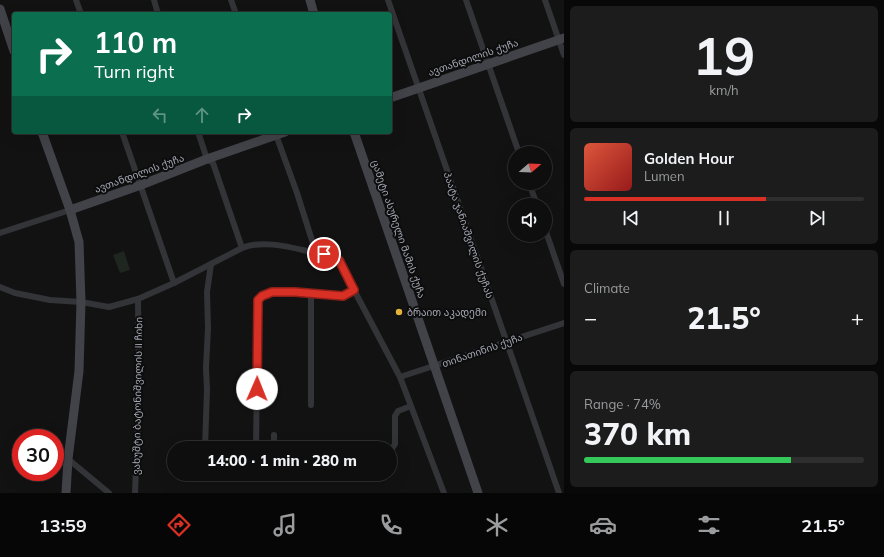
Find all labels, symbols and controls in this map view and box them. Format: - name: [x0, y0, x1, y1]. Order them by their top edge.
- text: 19: [693, 23, 755, 88]
- text: 110 m: [94, 25, 177, 60]
- icon: right: [28, 28, 80, 80]
- street label: ავთანდილის ქუჩა: [426, 36, 520, 79]
- text: Turn right: [94, 60, 174, 83]
- text: km/h: [709, 82, 739, 98]
- icon: left: [149, 104, 171, 126]
- icon: ahead: [191, 104, 213, 126]
- icon: right: [233, 104, 255, 126]
- north arrow: [508, 146, 552, 190]
- map controls: [508, 146, 552, 242]
- text: Golden Hour: [644, 149, 734, 168]
- street label: ავთანდილის ქუჩა: [93, 151, 186, 196]
- street label: ცამეტი ასურელი მამის ქუჩა: [369, 158, 428, 300]
- text: Lumen: [644, 168, 685, 184]
- street label: პაატა ჯანიაშვილის ქუჩას: [441, 170, 496, 300]
- button: sound: [508, 198, 552, 242]
- icon: previous: [620, 207, 642, 229]
- icon: pause: [713, 207, 735, 229]
- icon: next: [806, 207, 828, 229]
- pin: [307, 237, 341, 271]
- icon: arrive: [313, 243, 335, 265]
- text: Climate: [584, 280, 630, 296]
- text: 21.5°: [687, 299, 761, 337]
- text: −: [584, 304, 597, 332]
- text: +: [851, 304, 864, 332]
- place label: ბრაით აკადემი: [407, 306, 487, 319]
- marker: ბრაით აკადემი: [394, 307, 404, 317]
- street label: ვახუშტი ბატონიშვილის II ჩიხი: [130, 317, 145, 475]
- street label: თინათინის ქუჩა: [440, 331, 524, 370]
- position arrow: [236, 368, 278, 410]
- text: Range · 74%: [584, 396, 661, 412]
- text: 370 km: [584, 415, 691, 453]
- speed limit sign: 30: [12, 429, 64, 481]
- text: 14:00 · 1 min · 280 m: [207, 451, 357, 470]
- icon: directions: [165, 511, 193, 539]
- icon: music: [271, 511, 299, 539]
- icon: phone: [377, 511, 405, 539]
- icon: climate: [483, 511, 511, 539]
- icon: car: [589, 511, 617, 539]
- icon: filters: [695, 511, 723, 539]
- text: 13:59: [39, 514, 87, 537]
- text: 21.5°: [801, 514, 845, 537]

